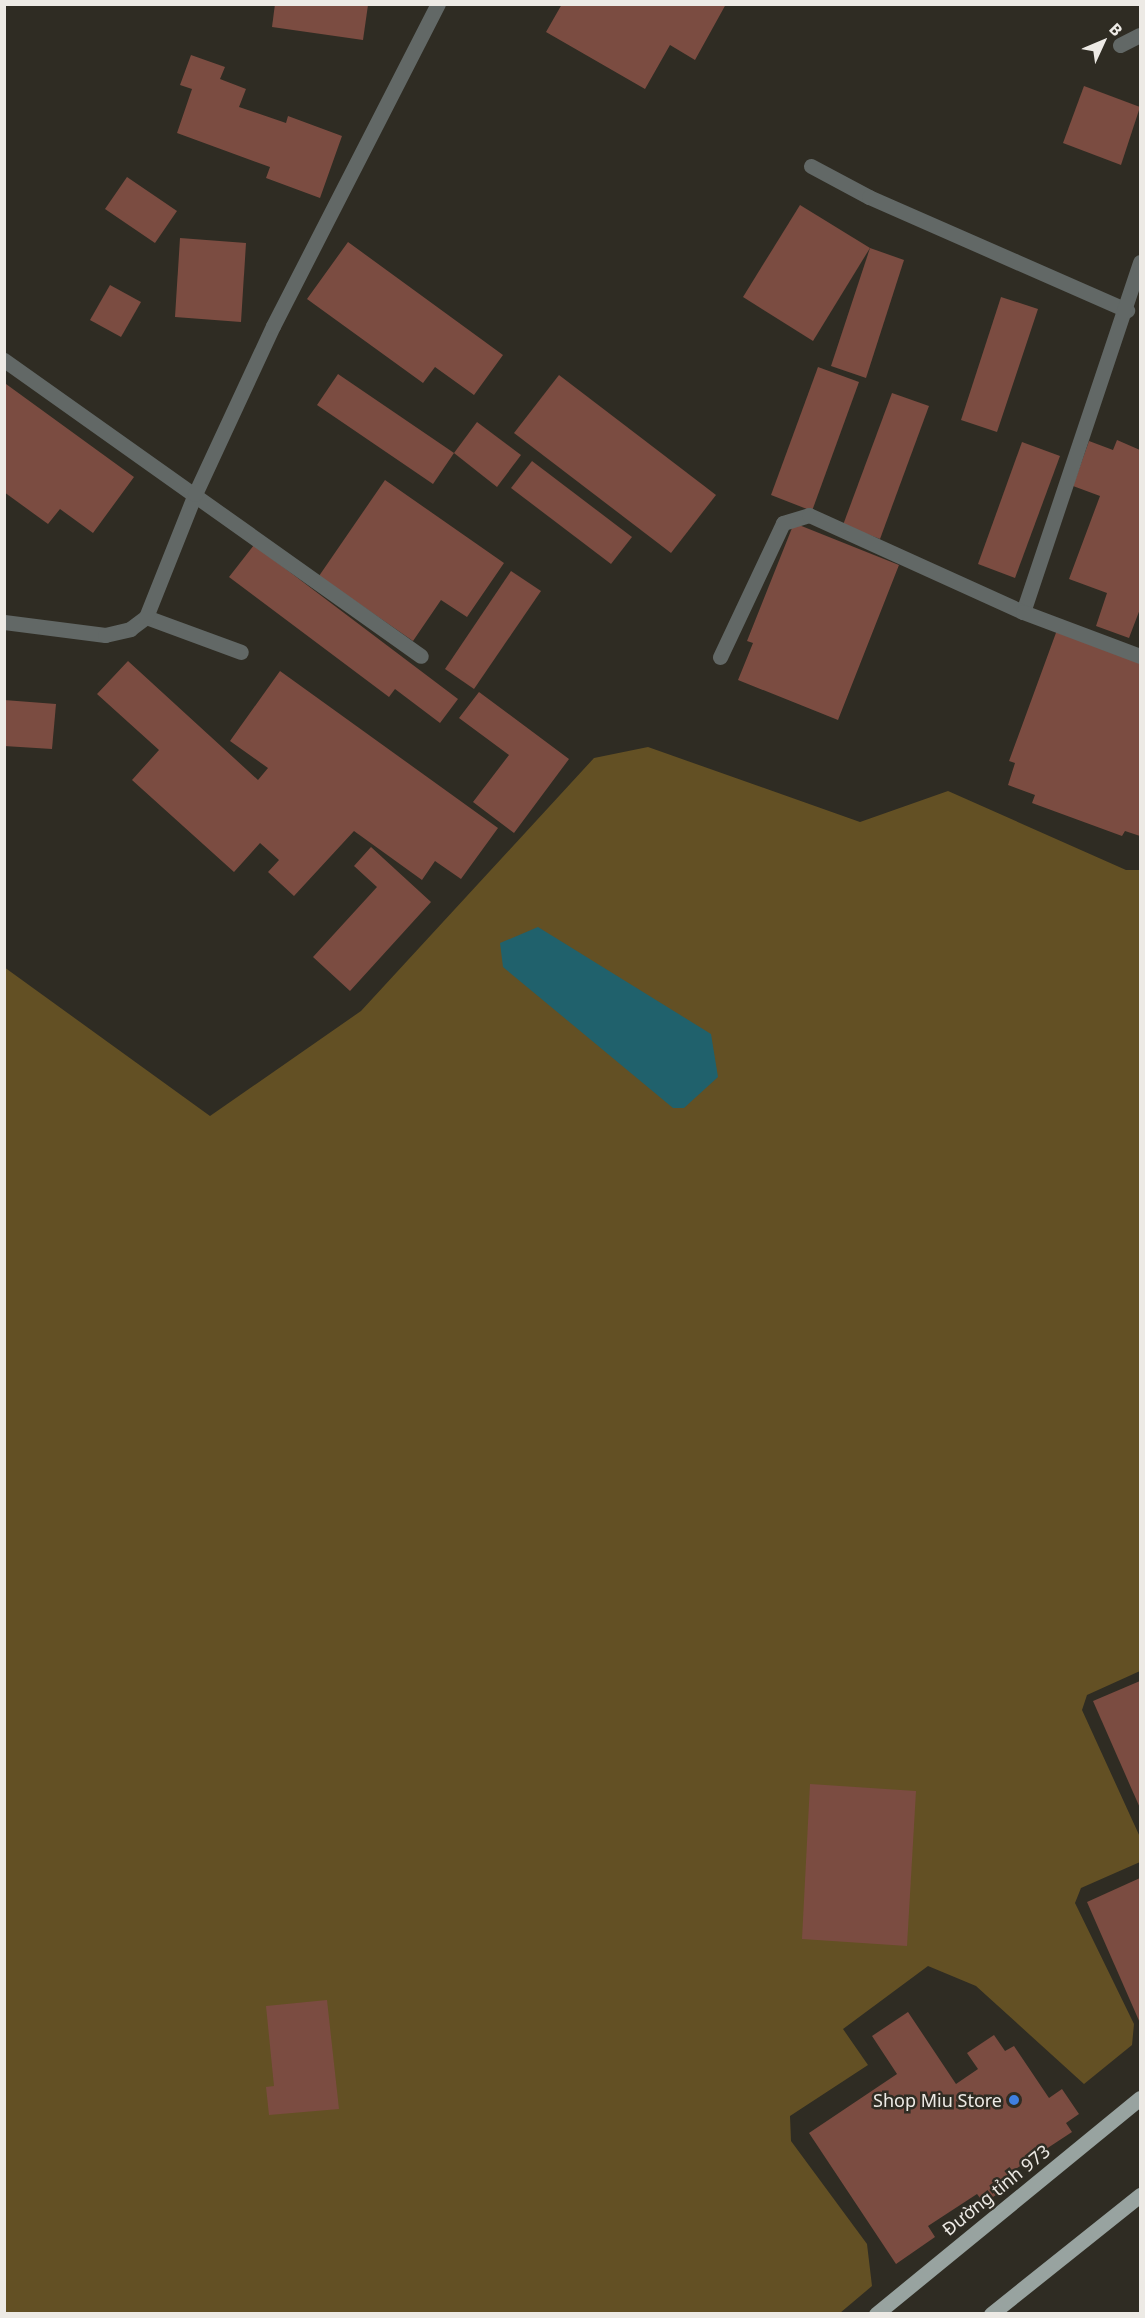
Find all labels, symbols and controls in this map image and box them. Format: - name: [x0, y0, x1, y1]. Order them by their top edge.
- north arrow: [1073, 12, 1133, 72]
- text: B: [1104, 18, 1128, 41]
- place label: Shop Miu Store: [873, 2089, 1002, 2111]
- marker: Shop Miu Store: [1007, 2093, 1021, 2107]
- street label: Đường tỉnh 973: [938, 2140, 1054, 2240]

